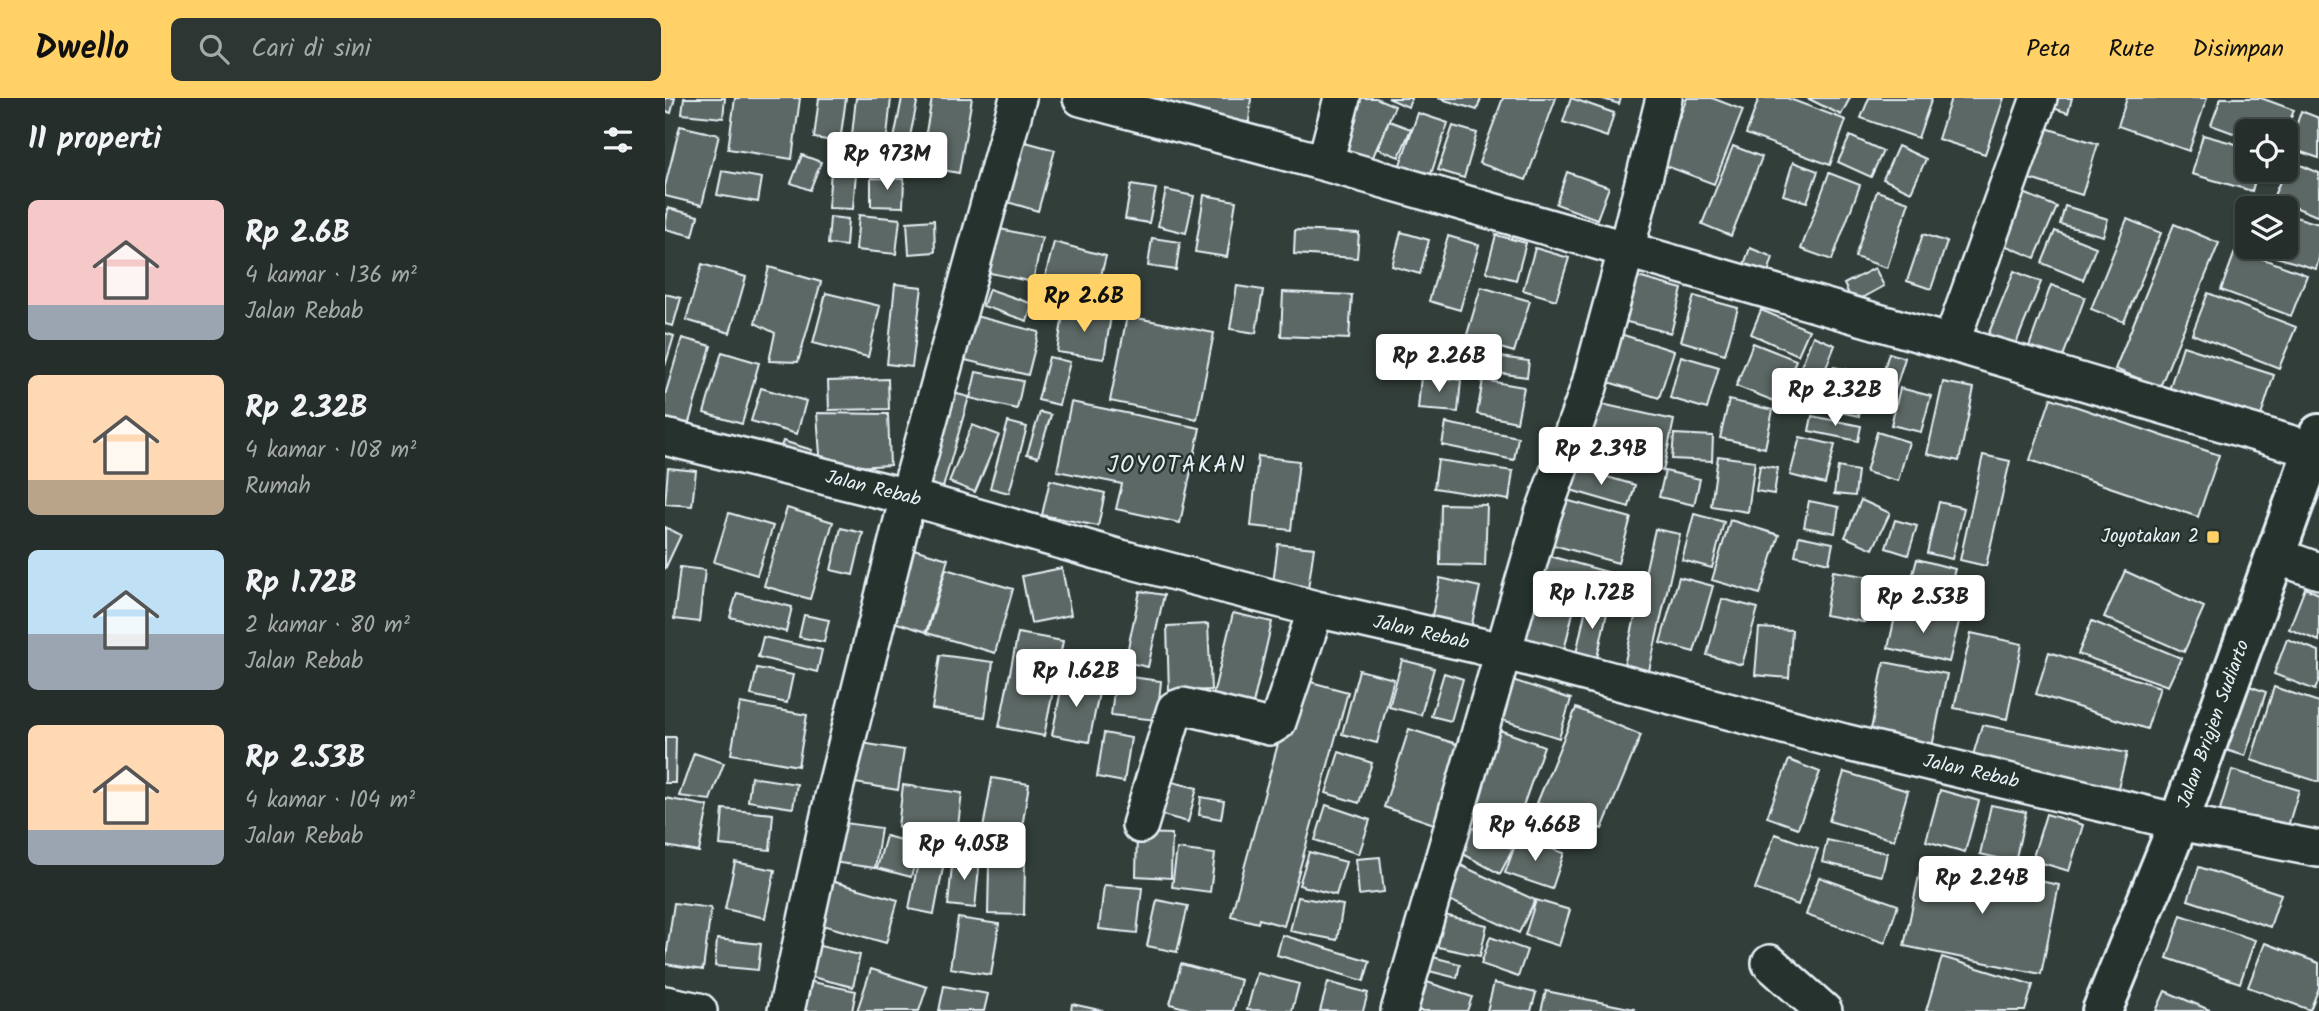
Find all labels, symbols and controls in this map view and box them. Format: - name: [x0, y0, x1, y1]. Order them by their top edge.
- search box: [171, 18, 661, 81]
- text: Dwello: [35, 23, 129, 76]
- text: Cari di sini: [251, 28, 371, 70]
- icon: search: [195, 30, 233, 68]
- text: Peta: [2026, 30, 2071, 69]
- text: Rute: [2109, 30, 2154, 69]
- text: Disimpan: [2192, 30, 2284, 69]
- text: 11 properti: [28, 116, 161, 164]
- map controls: [2235, 119, 2298, 259]
- button: locate: [2235, 119, 2298, 182]
- icon: filters: [599, 121, 637, 159]
- pin: Rp 973M: [822, 132, 952, 192]
- text: Rp 973M: [843, 137, 931, 173]
- button: layers: [2235, 196, 2298, 259]
- text: Rp 2.6B: [245, 210, 350, 258]
- icon: home: [84, 228, 168, 312]
- text: 4 kamar · 136 m²: [245, 258, 417, 294]
- pin: Rp 2.6B: [1019, 274, 1149, 334]
- text: Rp 2.6B: [1044, 279, 1124, 315]
- text: Jalan Rebab: [245, 294, 363, 330]
- pin: Rp 2.26B: [1367, 334, 1511, 394]
- text: Rp 2.26B: [1392, 339, 1486, 375]
- pin: Rp 2.32B: [1763, 368, 1907, 428]
- text: Rp 2.32B: [1788, 373, 1882, 409]
- text: Rp 2.32B: [245, 385, 368, 433]
- icon: home: [84, 403, 168, 487]
- pin: Rp 2.39B: [1529, 428, 1673, 487]
- text: Rp 2.39B: [1555, 432, 1647, 468]
- text: 4 kamar · 108 m²: [245, 433, 416, 469]
- district label: JOYOTAKAN: [1107, 448, 1247, 484]
- street label: Jalan Rebab: [822, 463, 924, 515]
- text: Rumah: [245, 469, 311, 505]
- place label: Joyotakan 2: [2101, 522, 2199, 552]
- marker: Joyotakan 2: [2205, 529, 2221, 545]
- text: Rp 1.72B: [245, 560, 357, 608]
- pin: Rp 1.72B: [1520, 572, 1664, 631]
- pin: Rp 2.53B: [1851, 575, 1995, 635]
- text: Rp 1.72B: [1549, 576, 1635, 612]
- icon: home: [84, 578, 168, 662]
- text: Rp 2.53B: [1877, 580, 1969, 616]
- street label: Jalan Rebab: [1370, 607, 1472, 659]
- text: 2 kamar · 80 m²: [245, 608, 410, 644]
- street label: Jalan Brigjen Sudiarto: [2170, 636, 2258, 812]
- text: Jalan Rebab: [245, 644, 363, 680]
- pin: Rp 1.62B: [1004, 650, 1148, 709]
- text: Rp 1.62B: [1032, 654, 1120, 690]
- text: Rp 2.53B: [245, 735, 366, 783]
- street label: Jalan Rebab: [1920, 746, 2022, 798]
- icon: home: [84, 753, 168, 837]
- text: 4 kamar · 104 m²: [245, 783, 415, 819]
- pin: Rp 4.66B: [1463, 804, 1607, 863]
- text: Rp 4.66B: [1489, 808, 1581, 844]
- text: Jalan Rebab: [245, 819, 363, 855]
- pin: Rp 4.05B: [892, 822, 1036, 882]
- text: Rp 4.05B: [919, 827, 1009, 863]
- pin: Rp 2.24B: [1910, 856, 2054, 916]
- text: Rp 2.24B: [1935, 861, 2029, 897]

